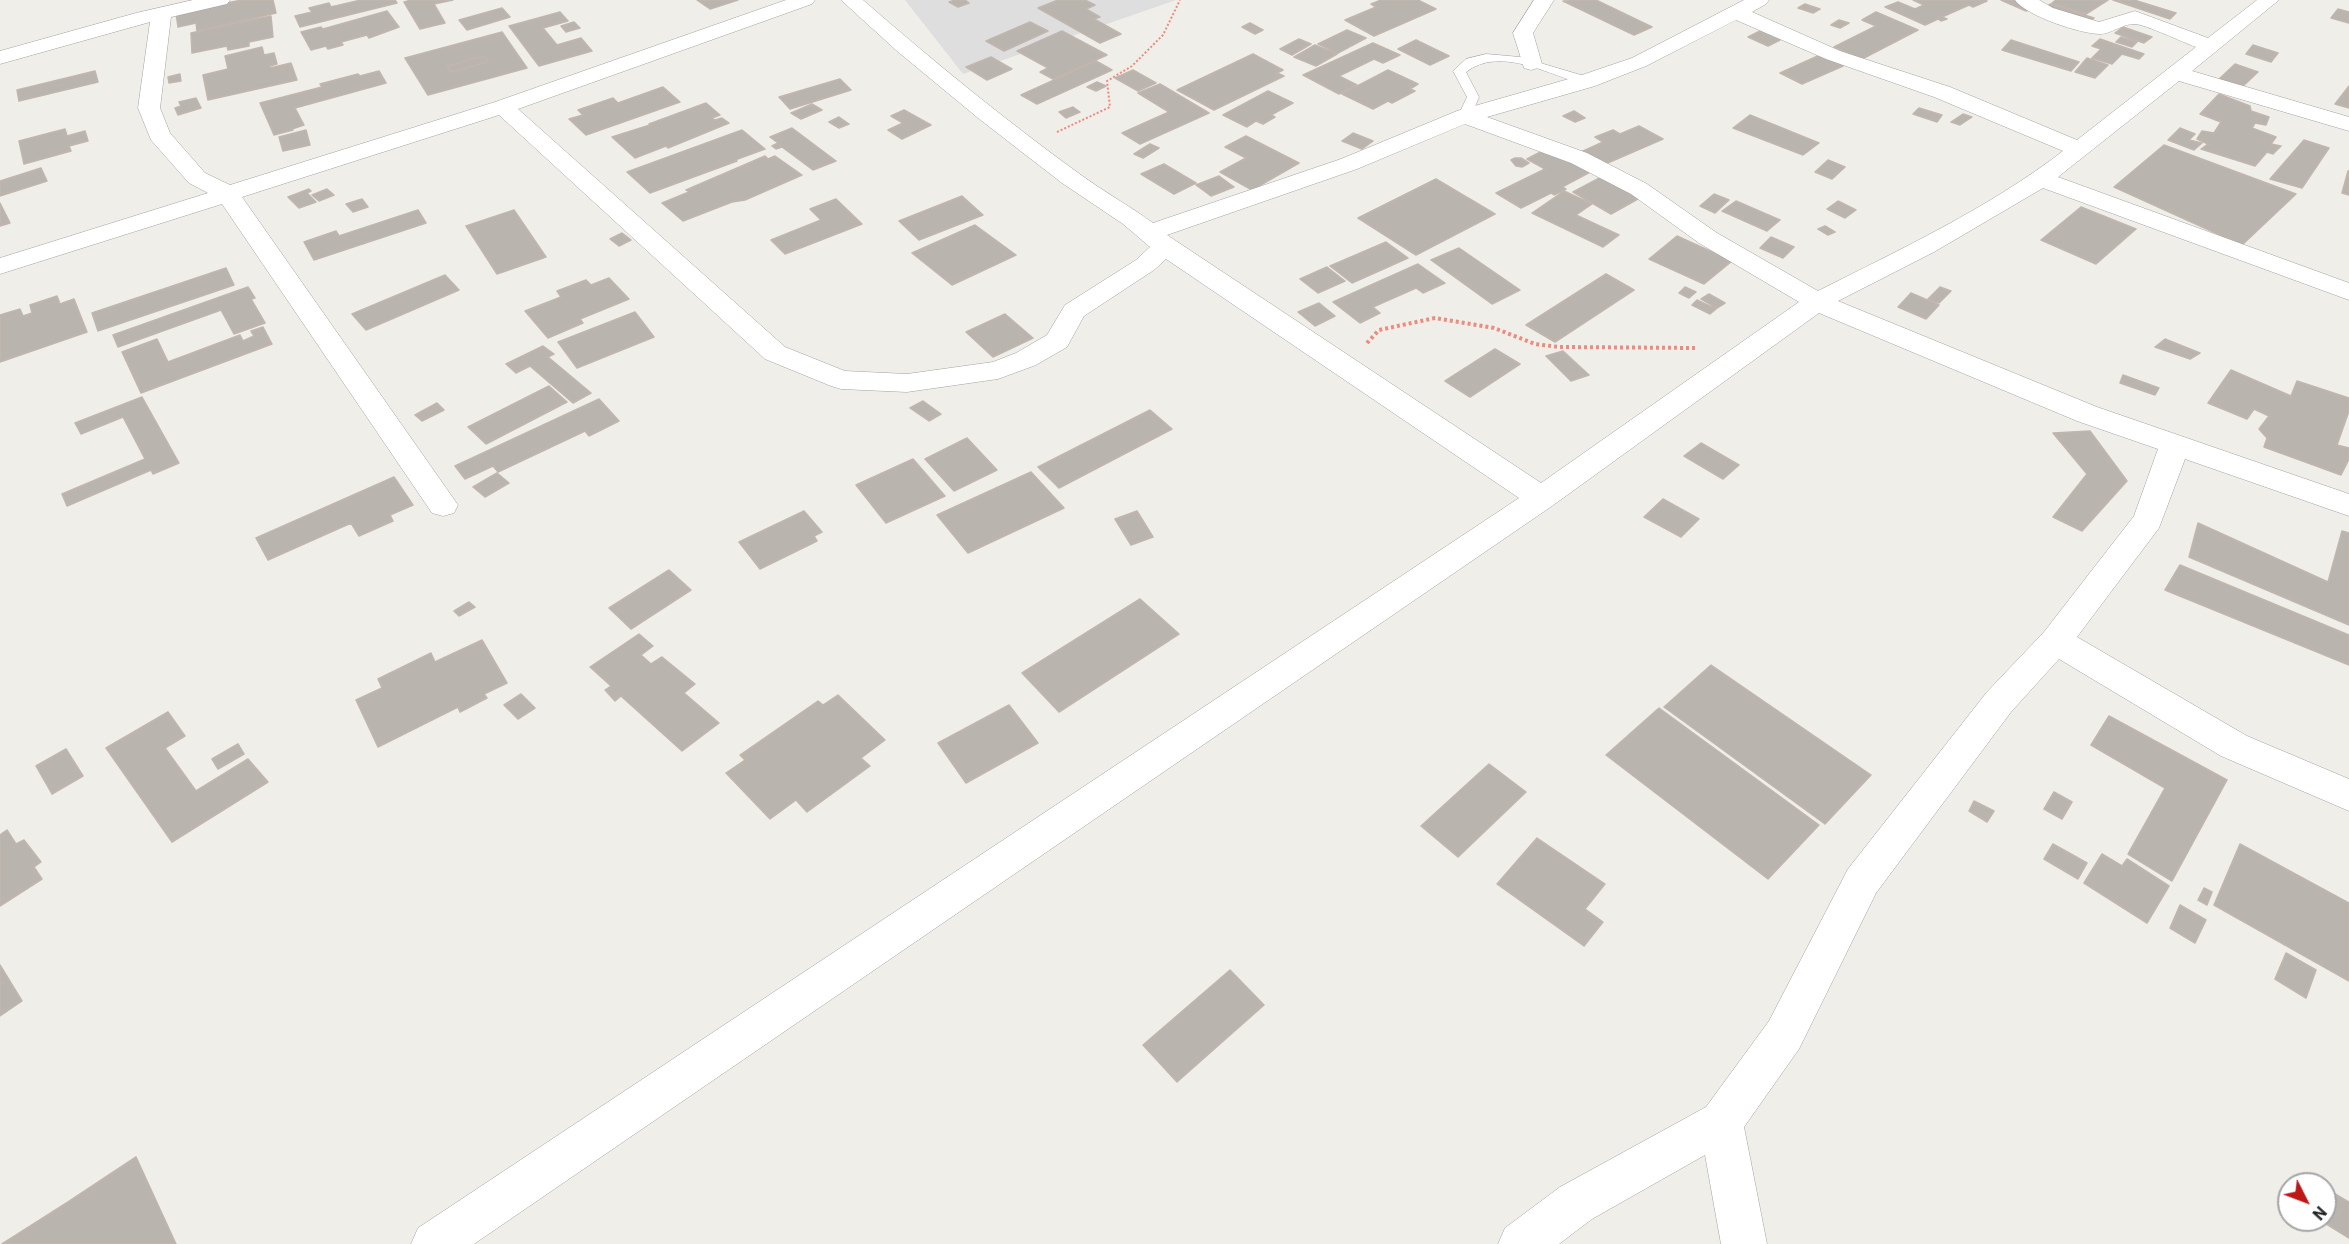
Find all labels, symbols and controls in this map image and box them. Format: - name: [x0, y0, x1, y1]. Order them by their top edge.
- north arrow: [2277, 1172, 2337, 1232]
- text: N: [2308, 1202, 2330, 1224]

